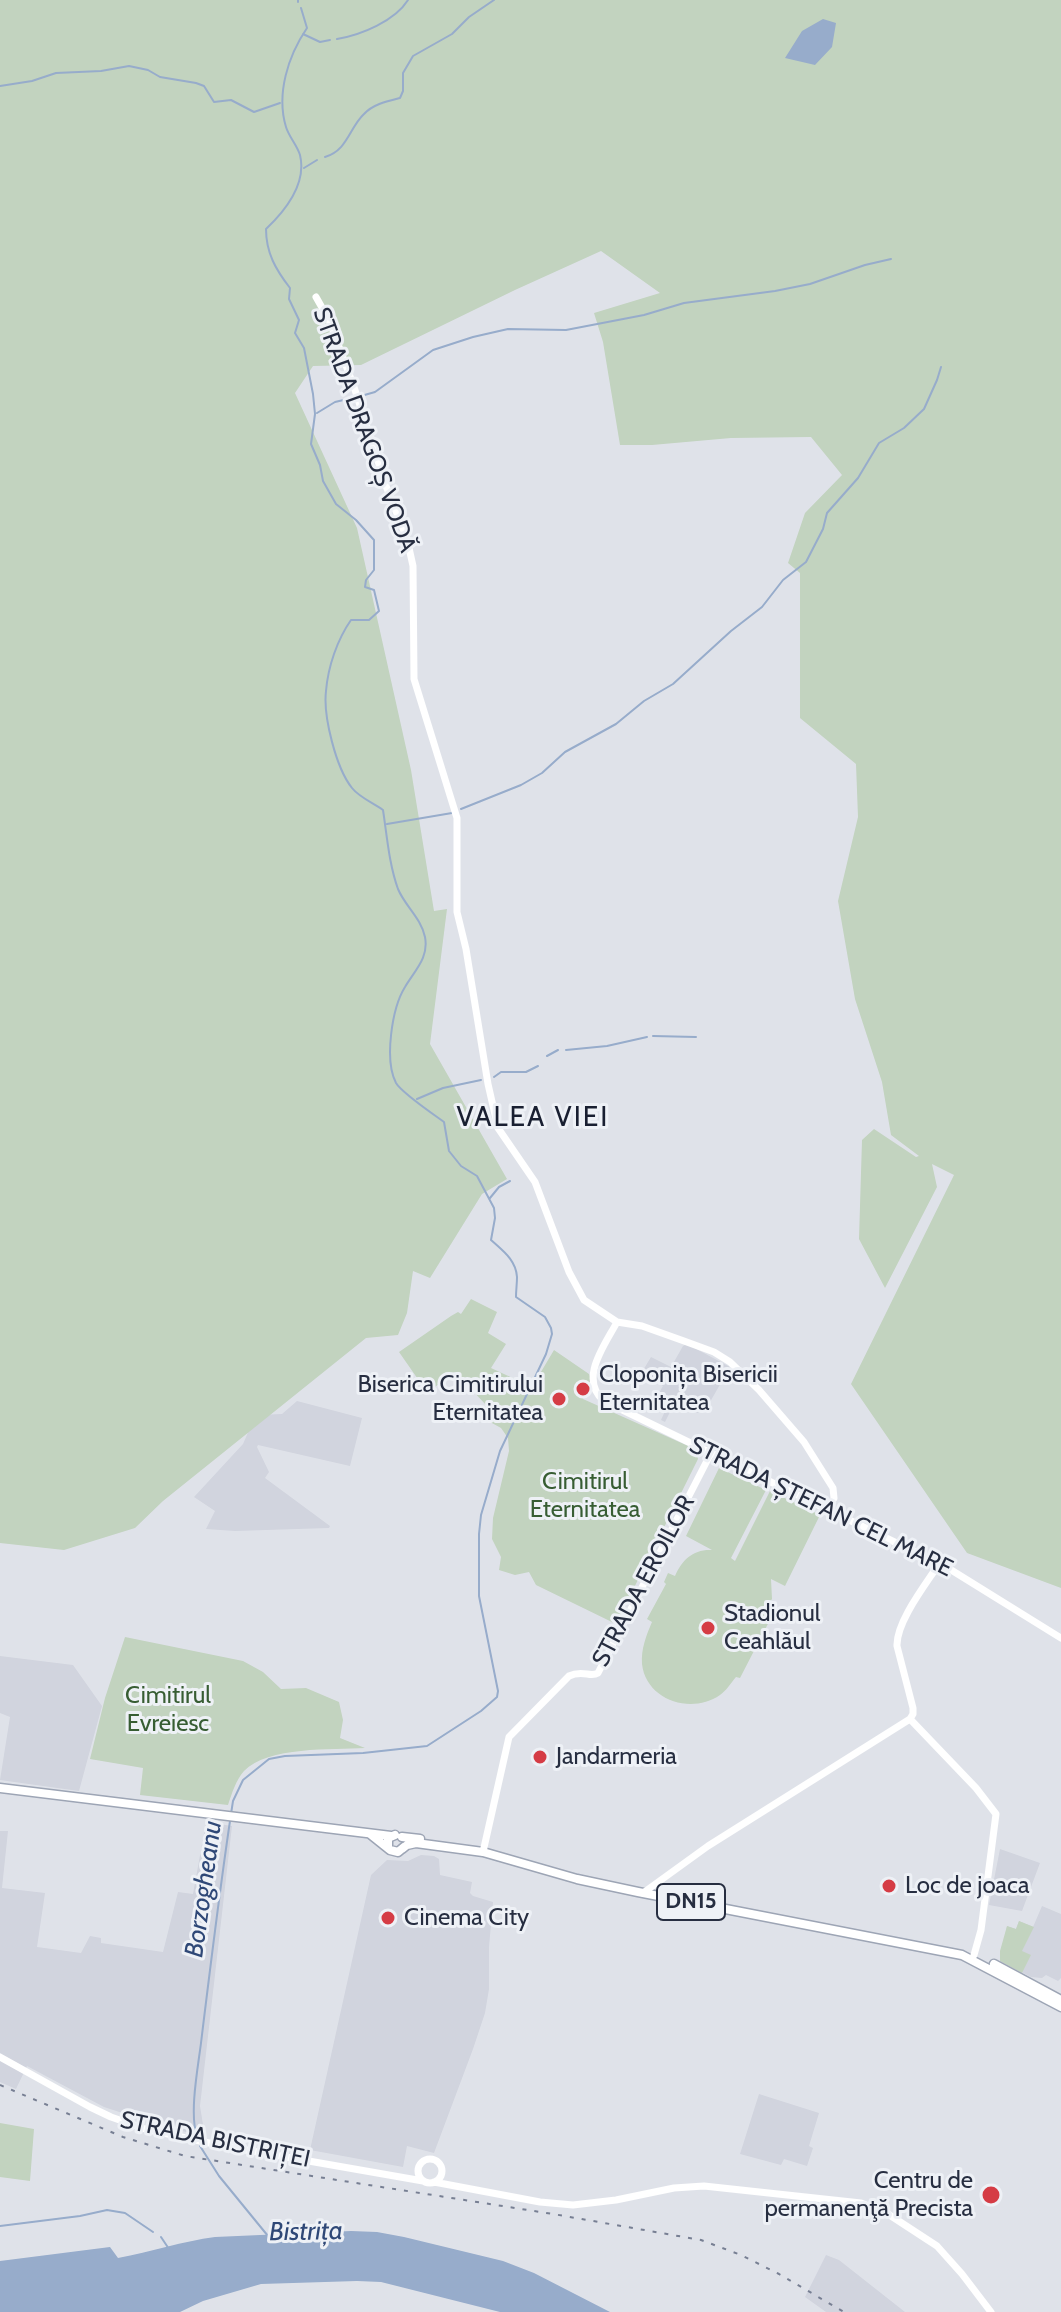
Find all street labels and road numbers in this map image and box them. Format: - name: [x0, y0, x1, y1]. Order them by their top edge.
- street label: STRADA DRAGOȘ VODĂ: [306, 304, 422, 556]
- street label: STRADA ȘTEFAN CEL MARE: [685, 1431, 957, 1583]
- street label: STRADA EROILOR: [587, 1490, 701, 1672]
- road number: DN15: [657, 1884, 725, 1920]
- street label: STRADA BISTRIȚEI: [117, 2106, 313, 2174]

